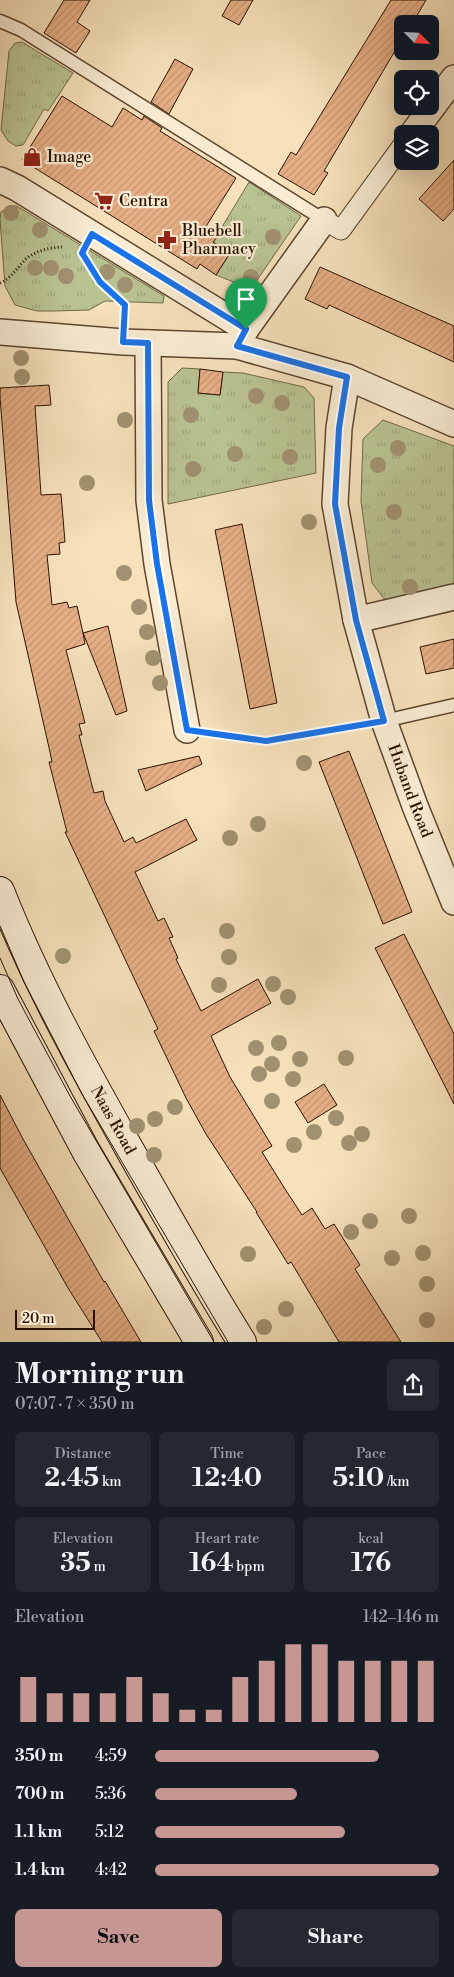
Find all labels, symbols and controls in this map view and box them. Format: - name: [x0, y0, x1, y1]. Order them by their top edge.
- north arrow: [394, 15, 439, 60]
- map controls: [394, 15, 439, 170]
- button: locate: [394, 70, 439, 115]
- button: layers: [394, 125, 439, 170]
- shop icon: Image: [21, 146, 43, 168]
- place label: Image: [47, 147, 91, 167]
- supermarket icon: Centra: [93, 190, 115, 212]
- place label: Centra: [119, 191, 169, 211]
- place label: Bluebell Pharmacy: [181, 221, 256, 259]
- pharmacy icon: Bluebell Pharmacy: [156, 229, 178, 251]
- pin: [225, 278, 267, 329]
- icon: arrive: [232, 285, 260, 313]
- street label: Huband Road: [383, 741, 437, 841]
- street label: Naas Road: [86, 1083, 140, 1158]
- scale bar: [15, 1307, 95, 1330]
- text: 20 m: [22, 1310, 54, 1328]
- text: Morning run: [15, 1357, 184, 1392]
- button: share: [387, 1359, 439, 1411]
- text: 07:07 · 7 × 350 m: [15, 1394, 135, 1414]
- text: Distance: [55, 1445, 111, 1463]
- text: Time: [210, 1445, 244, 1463]
- text: Pace: [356, 1445, 386, 1463]
- text: 2.45: [44, 1463, 99, 1494]
- text: 12:40: [192, 1463, 262, 1494]
- text: 5:10: [333, 1463, 384, 1494]
- text: km: [99, 1473, 122, 1491]
- text: /km: [384, 1473, 409, 1491]
- text: Elevation: [53, 1530, 113, 1548]
- text: Heart rate: [195, 1530, 259, 1548]
- text: kcal: [358, 1530, 384, 1548]
- text: 35: [60, 1548, 91, 1579]
- text: 164: [189, 1548, 233, 1579]
- text: 176: [351, 1548, 391, 1579]
- text: m: [91, 1558, 106, 1576]
- text: bpm: [233, 1558, 265, 1576]
- text: Elevation: [15, 1607, 84, 1627]
- text: 142–146 m: [363, 1607, 439, 1627]
- text: 350 m: [15, 1746, 63, 1766]
- text: 4:59: [95, 1746, 127, 1766]
- text: 700 m: [15, 1784, 64, 1804]
- text: 5:36: [95, 1784, 126, 1804]
- text: 1.1 km: [15, 1822, 62, 1842]
- text: 5:12: [95, 1822, 124, 1842]
- text: 1.4 km: [15, 1860, 65, 1880]
- text: 4:42: [95, 1860, 127, 1880]
- button: Save: [15, 1909, 222, 1967]
- button: Share: [232, 1909, 439, 1967]

